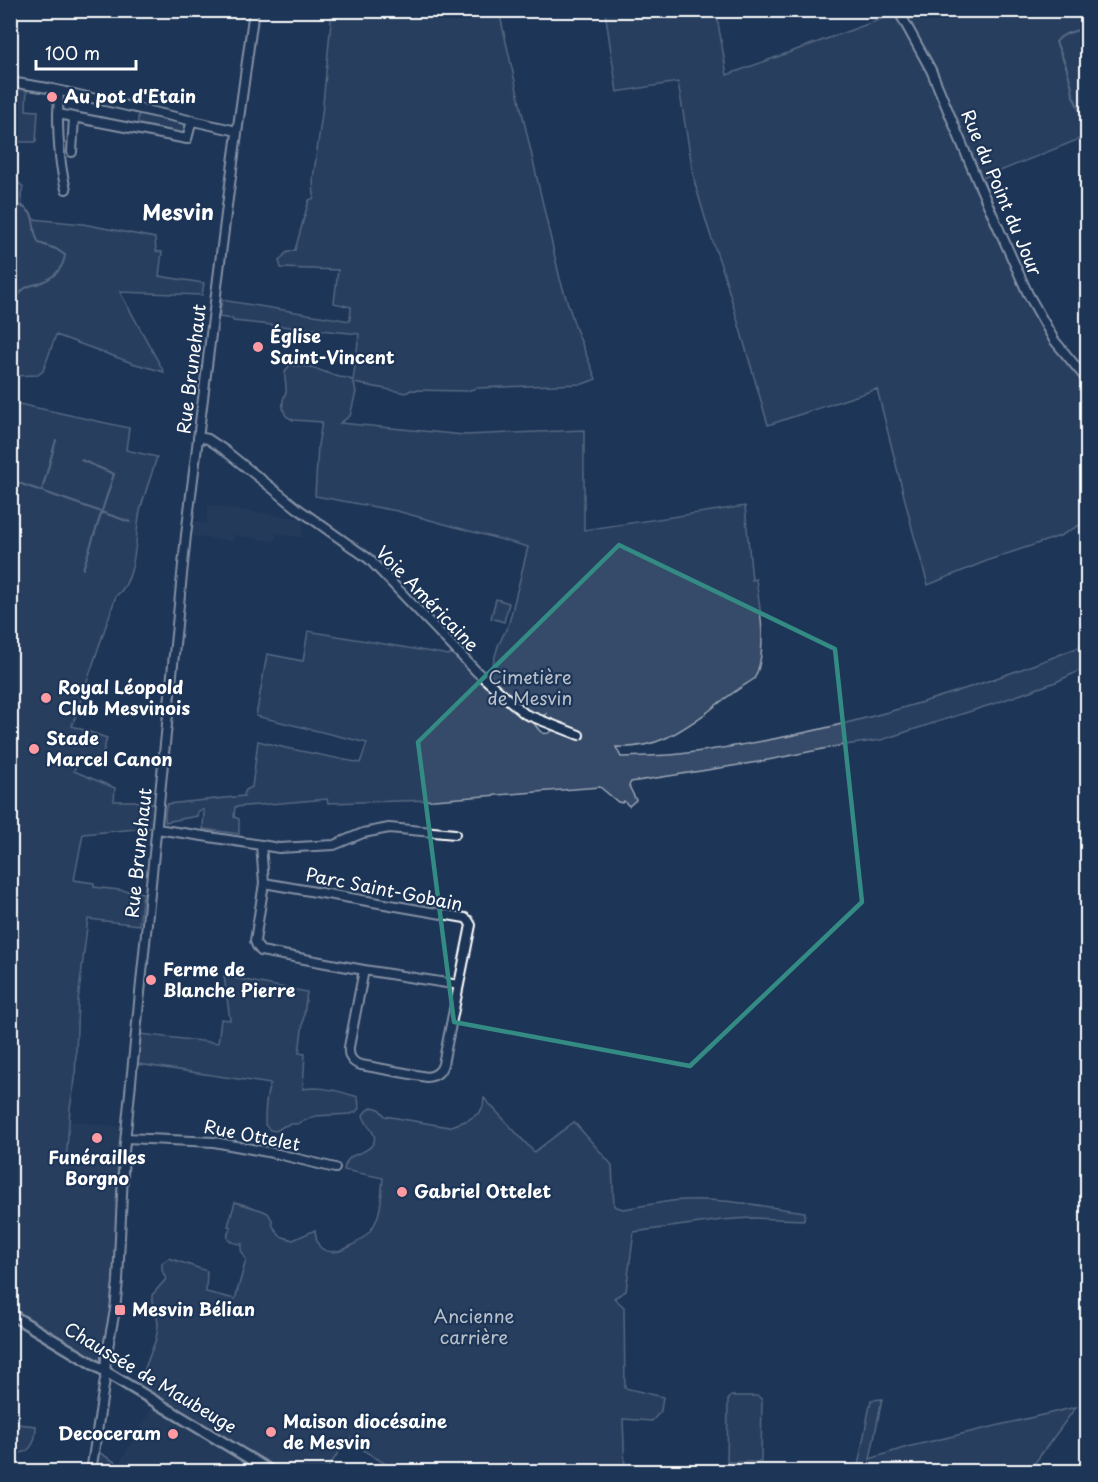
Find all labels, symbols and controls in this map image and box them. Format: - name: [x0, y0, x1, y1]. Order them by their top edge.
- scale bar: [36, 33, 136, 71]
- text: 100 m: [45, 39, 100, 66]
- place label: Au pot d'Etain: [64, 82, 196, 109]
- marker: Au pot d'Etain: [45, 90, 59, 104]
- street label: Rue du Point du Jour: [955, 105, 1050, 280]
- district label: Mesvin: [142, 195, 214, 227]
- street label: Rue Brunehaut: [169, 302, 212, 435]
- place label: Église Saint-Vincent: [270, 322, 395, 370]
- marker: Église Saint-Vincent: [251, 340, 265, 354]
- street label: Voie Américaine: [370, 539, 486, 657]
- park label: Cimetière de Mesvin: [488, 663, 572, 711]
- place label: Royal Léopold Club Mesvinois: [58, 673, 190, 721]
- marker: Royal Léopold Club Mesvinois: [39, 691, 53, 705]
- place label: Stade Marcel Canon: [46, 724, 173, 772]
- marker: Stade Marcel Canon: [27, 742, 41, 756]
- street label: Rue Brunehaut: [117, 786, 158, 919]
- street label: Parc Saint-Gobain: [303, 860, 465, 917]
- place label: Ferme de Blanche Pierre: [163, 955, 296, 1003]
- marker: Ferme de Blanche Pierre: [144, 973, 158, 987]
- street label: Rue Ottelet: [202, 1112, 303, 1157]
- marker: Funérailles Borgno: [90, 1131, 104, 1145]
- place label: Funérailles Borgno: [48, 1143, 146, 1191]
- place label: Gabriel Ottelet: [414, 1177, 552, 1204]
- marker: Gabriel Ottelet: [395, 1185, 409, 1199]
- place label: Mesvin Bélian: [132, 1295, 255, 1322]
- park label: Ancienne carrière: [434, 1302, 514, 1350]
- marker: Mesvin Bélian: [113, 1303, 127, 1317]
- street label: Chaussée de Maubeuge: [59, 1314, 242, 1439]
- place label: Maison diocésaine de Mesvin: [283, 1407, 447, 1455]
- place label: Decoceram: [58, 1419, 161, 1446]
- marker: Maison diocésaine de Mesvin: [264, 1425, 278, 1439]
- marker: Decoceram: [166, 1427, 180, 1441]

